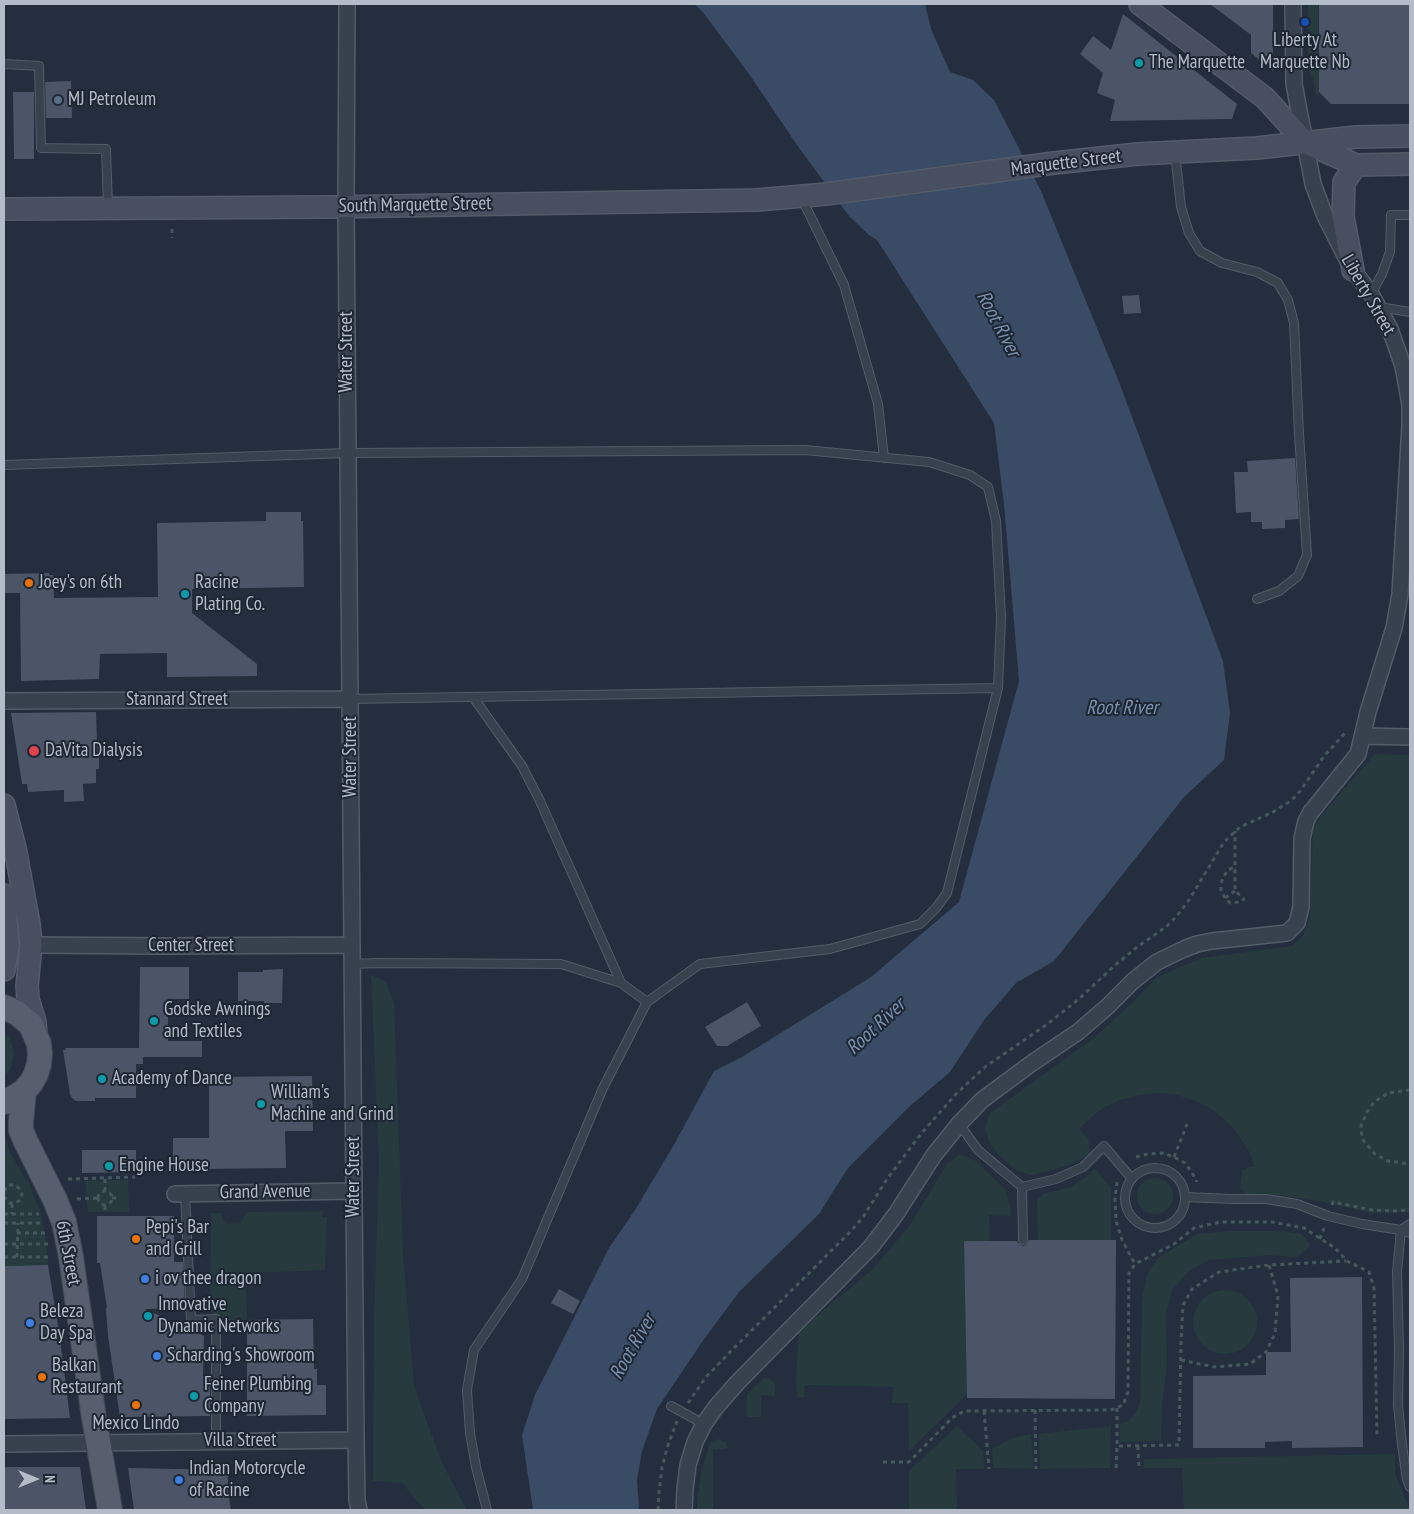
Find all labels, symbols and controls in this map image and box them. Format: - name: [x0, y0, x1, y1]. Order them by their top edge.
- marker: Liberty At Marquette Nb: [1299, 16, 1311, 28]
- place label: Liberty At Marquette Nb: [1260, 30, 1350, 74]
- place label: The Marquette: [1149, 52, 1245, 74]
- marker: The Marquette: [1133, 57, 1145, 69]
- place label: MJ Petroleum: [68, 89, 156, 111]
- marker: MJ Petroleum: [52, 94, 64, 106]
- street label: Marquette Street: [1010, 145, 1122, 181]
- street label: South Marquette Street: [338, 192, 492, 218]
- street label: Liberty Street: [1336, 251, 1400, 339]
- water label: Root River: [971, 287, 1025, 361]
- street label: Water Street: [336, 311, 358, 393]
- place label: Joey's on 6th: [39, 572, 122, 594]
- place label: Racine Plating Co.: [195, 572, 265, 616]
- marker: Joey's on 6th: [23, 577, 35, 589]
- marker: Racine Plating Co.: [179, 588, 191, 600]
- street label: Stannard Street: [126, 689, 228, 711]
- water label: Root River: [1086, 696, 1158, 720]
- street label: Water Street: [340, 716, 362, 798]
- place label: DaVita Dialysis: [45, 740, 143, 762]
- marker: DaVita Dialysis: [27, 744, 41, 758]
- street label: Center Street: [148, 935, 234, 957]
- water label: Root River: [842, 994, 910, 1060]
- place label: Godske Awnings and Textiles: [164, 999, 271, 1043]
- marker: Godske Awnings and Textiles: [148, 1015, 160, 1027]
- place label: Academy of Dance: [112, 1068, 232, 1090]
- marker: Academy of Dance: [96, 1073, 108, 1085]
- place label: William's Machine and Grind: [271, 1082, 394, 1126]
- marker: William's Machine and Grind: [255, 1098, 267, 1110]
- street label: Water Street: [343, 1136, 365, 1218]
- place label: Engine House: [119, 1155, 209, 1177]
- marker: Engine House: [103, 1160, 115, 1172]
- street label: Grand Avenue: [219, 1180, 311, 1204]
- place label: Pepi's Bar and Grill: [146, 1217, 209, 1261]
- street label: 6th Street: [51, 1219, 85, 1287]
- marker: Pepi's Bar and Grill: [130, 1233, 142, 1245]
- place label: i ov thee dragon: [155, 1268, 262, 1290]
- marker: i ov thee dragon: [139, 1273, 151, 1285]
- place label: Innovative Dynamic Networks: [158, 1294, 280, 1338]
- place label: Beleza Day Spa: [40, 1301, 93, 1345]
- marker: Innovative Dynamic Networks: [142, 1310, 154, 1322]
- water label: Root River: [605, 1310, 661, 1384]
- marker: Beleza Day Spa: [24, 1317, 36, 1329]
- place label: Scharding's Showroom: [167, 1345, 315, 1367]
- marker: Scharding's Showroom: [151, 1350, 163, 1362]
- place label: Balkan Restaurant: [52, 1355, 122, 1399]
- marker: Balkan Restaurant: [36, 1371, 48, 1383]
- place label: Feiner Plumbing Company: [204, 1374, 312, 1418]
- marker: Feiner Plumbing Company: [188, 1390, 200, 1402]
- marker: Mexico Lindo: [130, 1399, 142, 1411]
- place label: Mexico Lindo: [92, 1413, 180, 1435]
- street label: Villa Street: [204, 1430, 276, 1452]
- north arrow: [10, 1454, 60, 1504]
- place label: Indian Motorcycle of Racine: [189, 1458, 306, 1502]
- marker: Indian Motorcycle of Racine: [173, 1474, 185, 1486]
- text: N: [41, 1475, 59, 1483]

